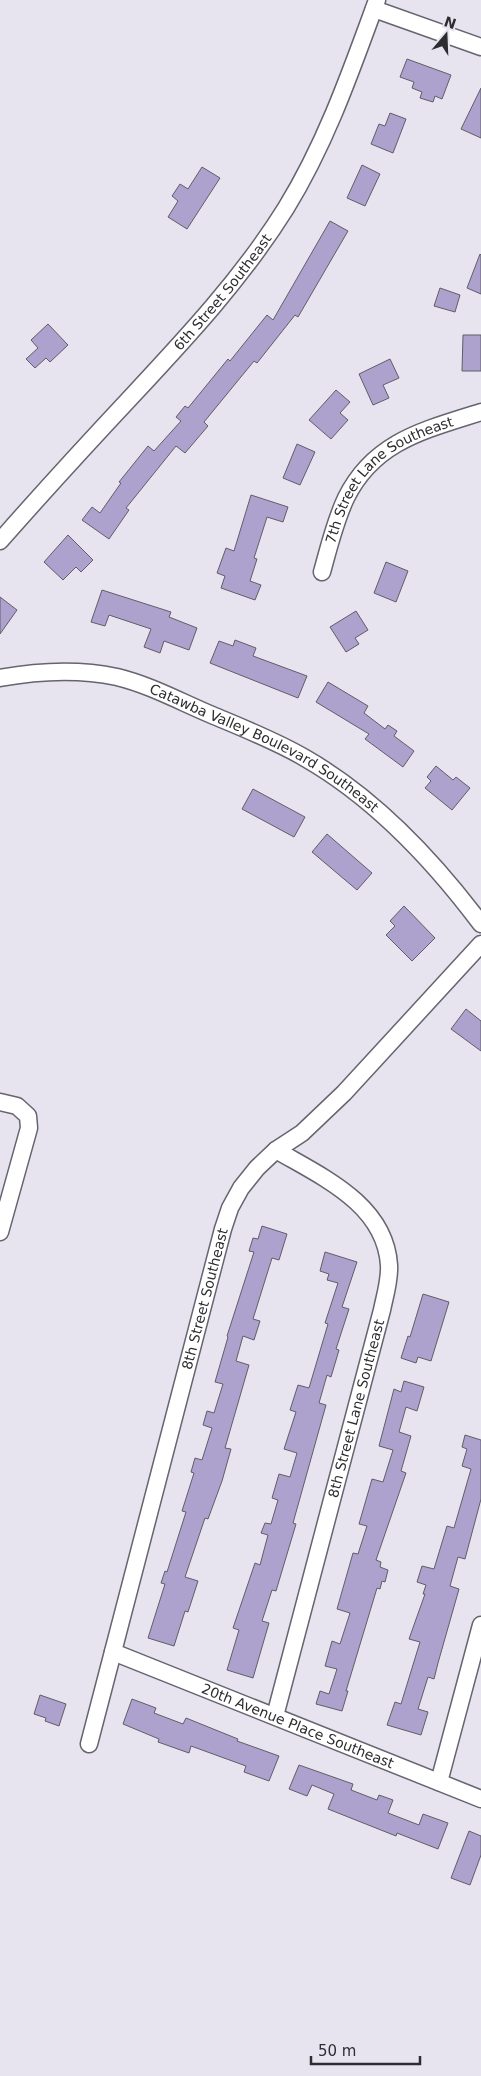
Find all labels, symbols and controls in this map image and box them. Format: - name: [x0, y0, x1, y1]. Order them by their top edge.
- north arrow: [421, 10, 471, 60]
- text: N: [442, 13, 458, 32]
- street label: 6th Street Southeast: [170, 230, 275, 354]
- street label: 7th Street Lane Southeast: [322, 413, 456, 545]
- street label: Catawba Valley Boulevard Southeast: [147, 680, 382, 816]
- street label: 8th Street Southeast: [179, 1226, 231, 1371]
- street label: 8th Street Lane Southeast: [325, 1317, 387, 1499]
- street label: 20th Avenue Place Southeast: [199, 1680, 397, 1772]
- scale bar: [311, 2034, 420, 2066]
- text: 50 m: [318, 2042, 356, 2060]

